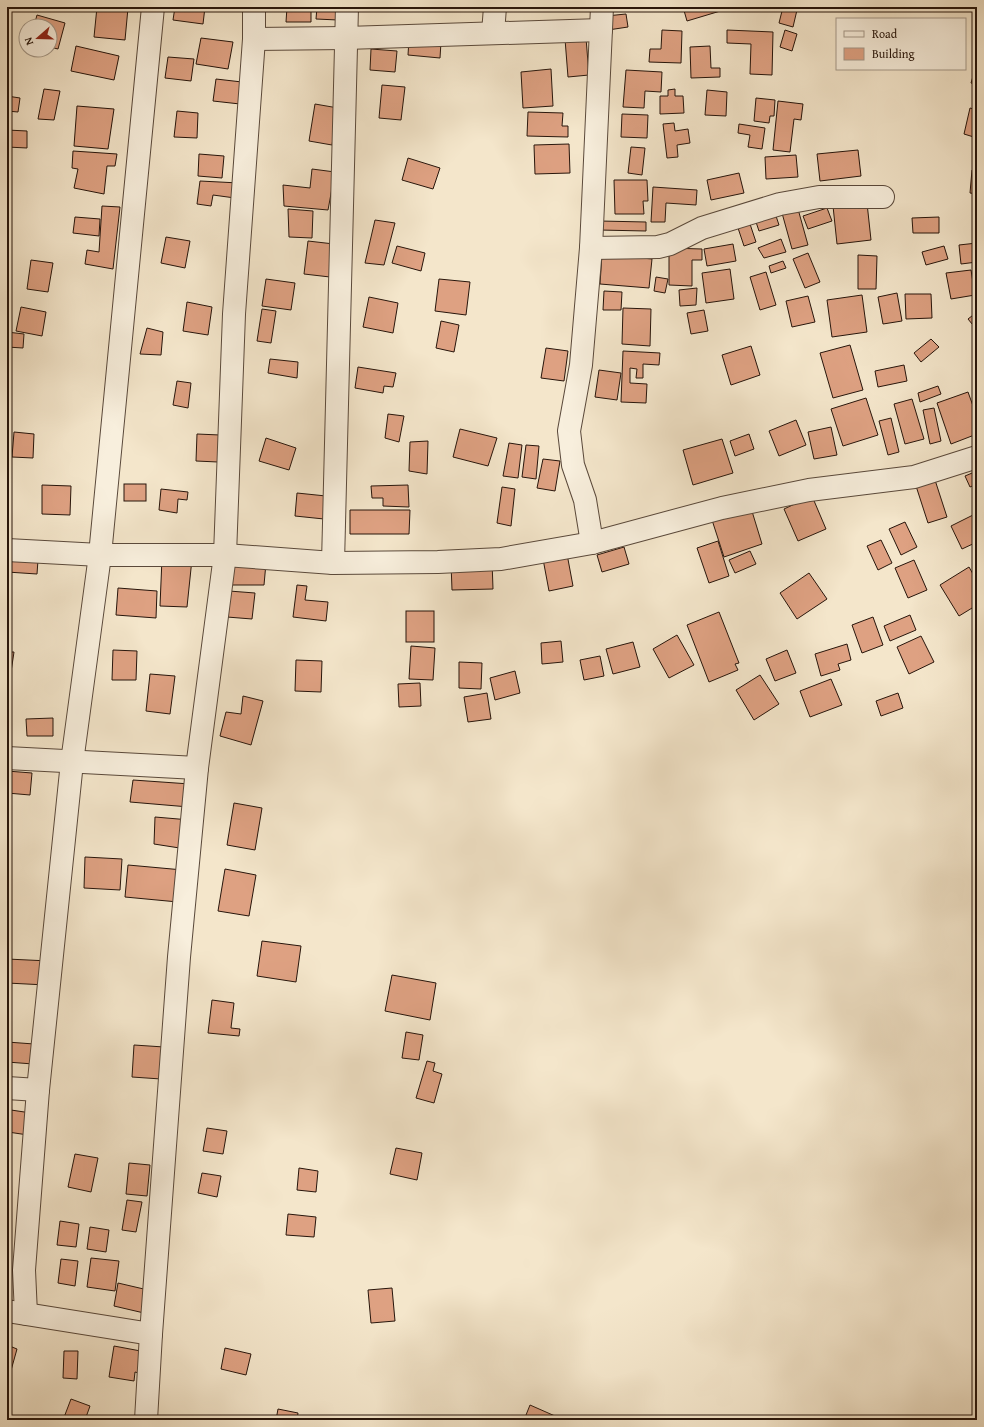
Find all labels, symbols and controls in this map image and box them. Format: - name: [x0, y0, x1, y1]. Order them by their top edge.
- north arrow: [18, 18, 58, 58]
- legend: [836, 18, 966, 70]
- text: Road: [872, 25, 898, 42]
- text: N: [20, 35, 37, 48]
- text: Building: [872, 45, 915, 62]

